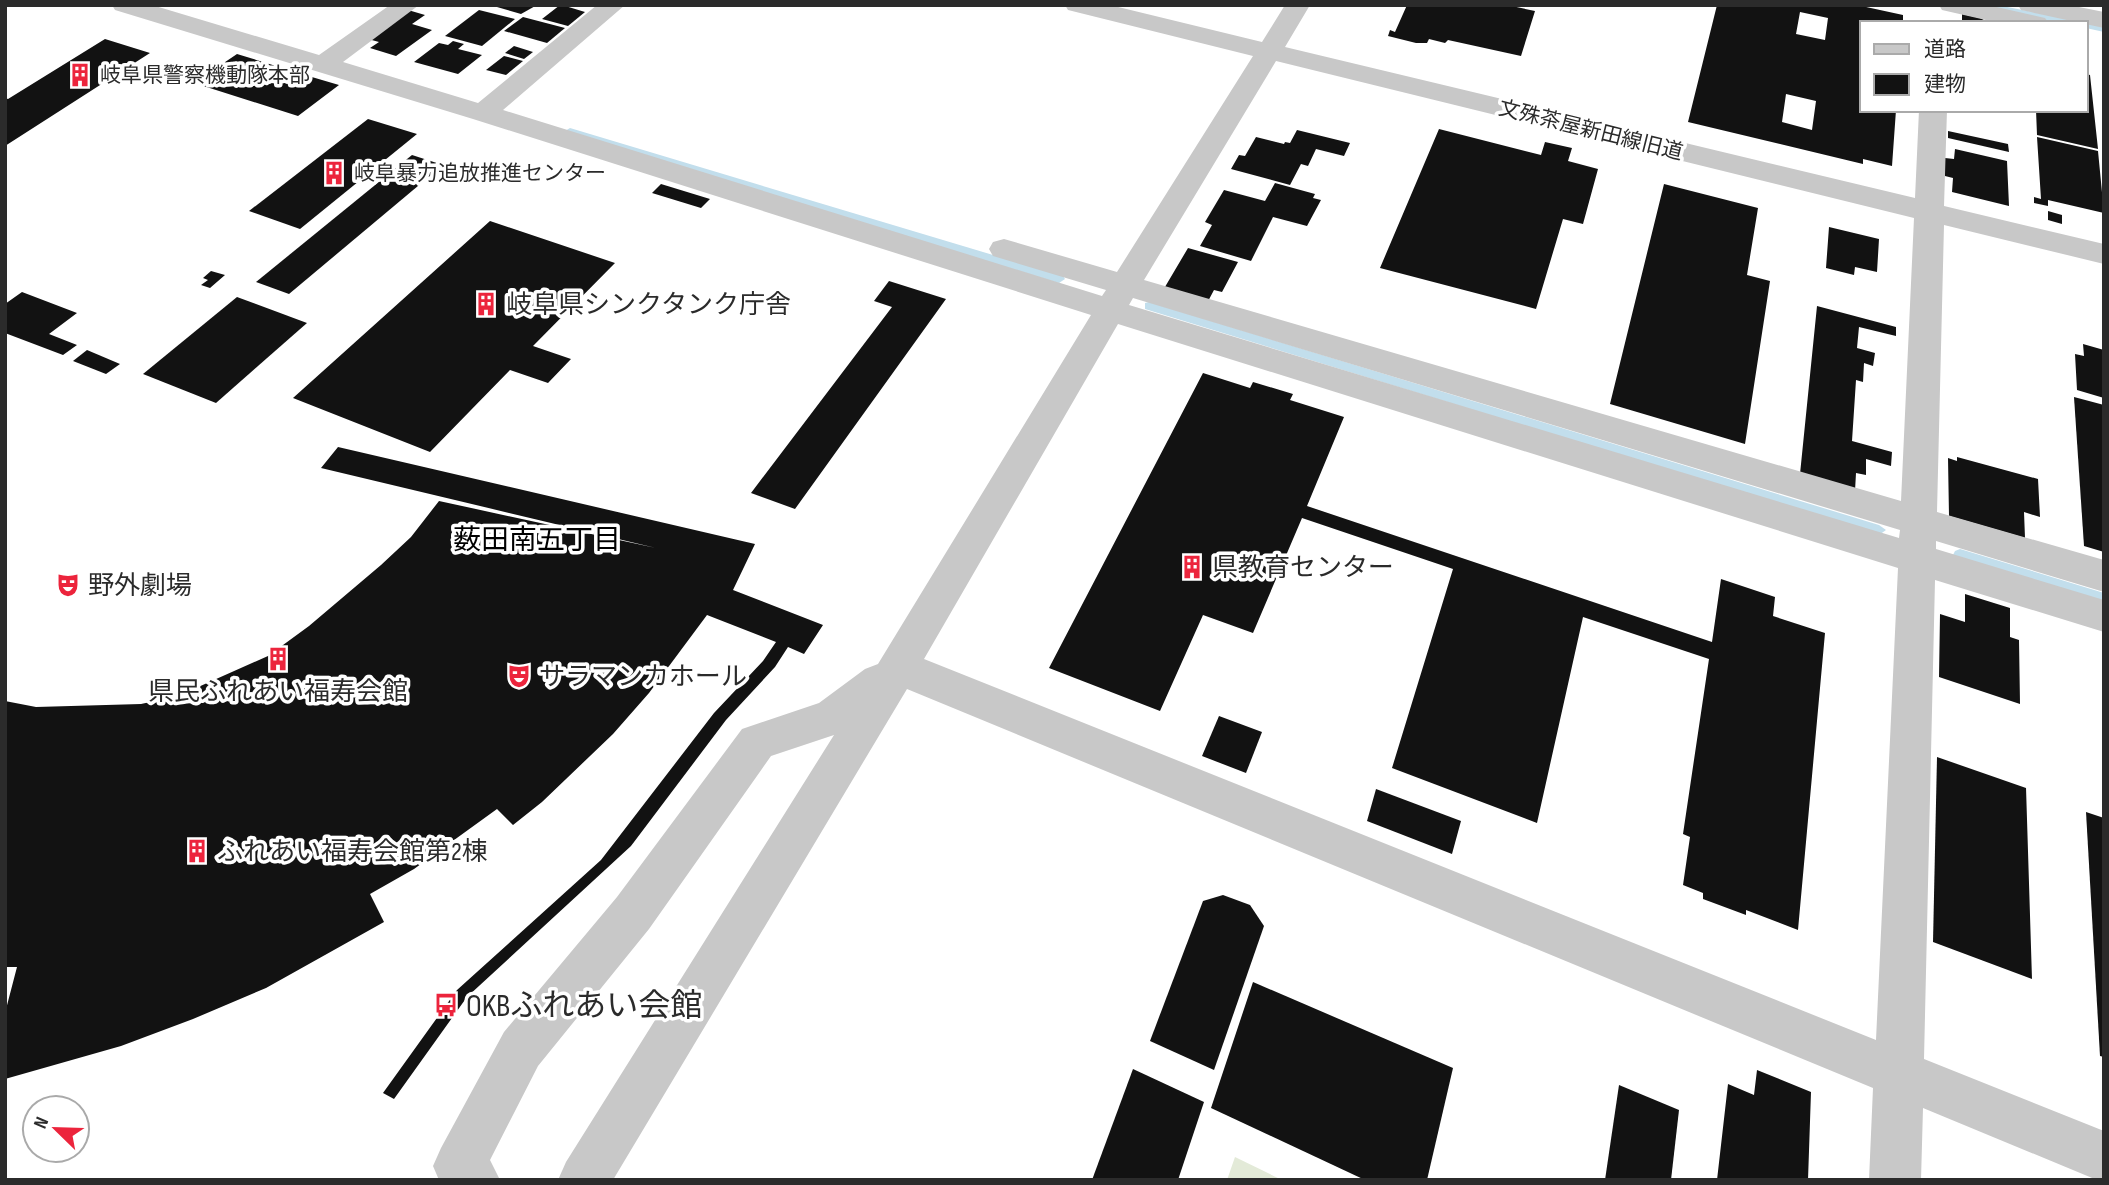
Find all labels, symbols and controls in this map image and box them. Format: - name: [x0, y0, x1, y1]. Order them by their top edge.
- legend: [1860, 21, 2088, 112]
- text: 道路: [1924, 37, 1966, 62]
- building icon: 岐阜県警察機動隊本部: [66, 61, 94, 89]
- place label: 岐阜県警察機動隊本部: [100, 63, 310, 88]
- text: 建物: [1924, 72, 1966, 97]
- street label: 文殊茶屋新田線旧道: [1496, 95, 1686, 165]
- building icon: 岐阜暴力追放推進センター: [320, 159, 348, 187]
- place label: 岐阜暴力追放推進センター: [354, 161, 606, 186]
- building icon: 岐阜県シンクタンク庁舎: [472, 290, 500, 318]
- place label: 岐阜県シンクタンク庁舎: [506, 290, 791, 321]
- district label: 薮田南五丁目: [453, 524, 621, 557]
- building icon: 県教育センター: [1178, 553, 1206, 581]
- place label: 県教育センター: [1212, 553, 1394, 584]
- theatre icon: 野外劇場: [54, 571, 82, 599]
- place label: 野外劇場: [88, 571, 192, 602]
- building icon: 県民ふれあい福寿会館: [264, 645, 292, 673]
- theatre icon: サラマンカホール: [505, 662, 533, 690]
- place label: サラマンカホール: [539, 662, 747, 693]
- place label: 県民ふれあい福寿会館: [148, 677, 408, 708]
- building icon: ふれあい福寿会館第2棟: [183, 837, 211, 865]
- place label: ふれあい福寿会館第2棟: [217, 837, 488, 868]
- place label: OKBふれあい会館: [466, 987, 702, 1026]
- bus stop icon: OKBふれあい会館: [432, 991, 460, 1019]
- north arrow: [21, 1094, 91, 1164]
- text: N: [29, 1114, 54, 1132]

